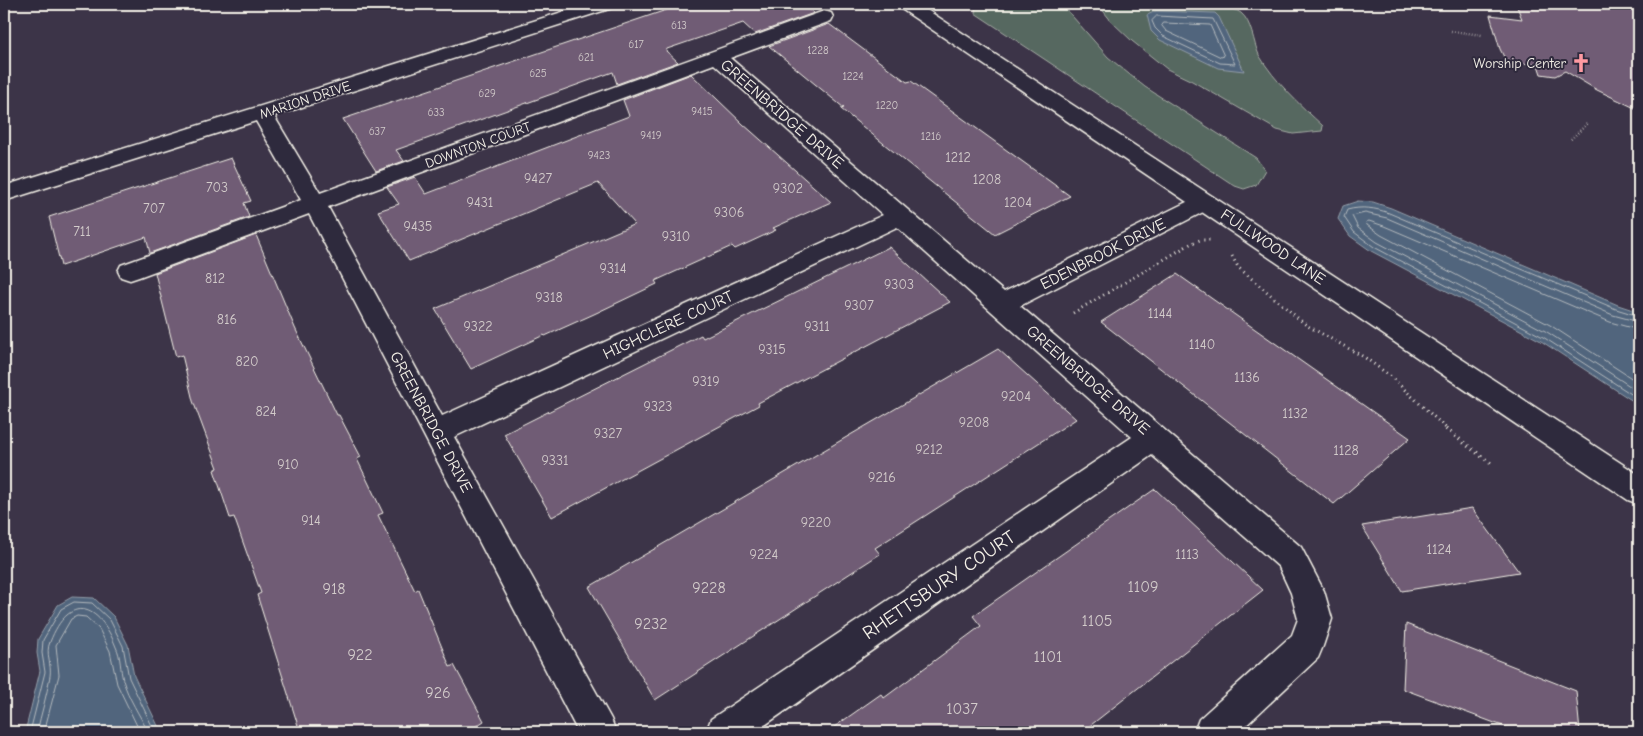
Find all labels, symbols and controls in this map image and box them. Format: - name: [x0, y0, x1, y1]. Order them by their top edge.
- house number: 613: [671, 19, 687, 32]
- house number: 617: [628, 38, 644, 51]
- house number: 1228: [807, 44, 829, 57]
- house number: 621: [578, 51, 594, 64]
- church icon: Worship Center: [1570, 52, 1592, 74]
- place label: Worship Center: [1473, 55, 1566, 72]
- street label: GREENBRIDGE DRIVE: [717, 56, 847, 173]
- house number: 625: [529, 67, 547, 80]
- house number: 1224: [842, 70, 864, 83]
- street label: MARION DRIVE: [257, 77, 353, 123]
- house number: 629: [478, 87, 496, 100]
- house number: 1220: [876, 99, 898, 112]
- house number: 9415: [691, 105, 713, 118]
- house number: 633: [427, 106, 445, 119]
- street label: DOWNTON COURT: [423, 118, 534, 172]
- house number: 637: [369, 125, 385, 138]
- house number: 9419: [640, 129, 662, 142]
- house number: 1216: [921, 130, 941, 143]
- house number: 9423: [588, 149, 610, 162]
- house number: 1212: [945, 149, 971, 166]
- house number: 9427: [524, 170, 552, 187]
- house number: 1208: [973, 171, 1001, 188]
- house number: 703: [206, 179, 228, 196]
- house number: 9302: [773, 180, 803, 197]
- house number: 9431: [467, 194, 493, 211]
- house number: 1204: [1004, 194, 1032, 211]
- house number: 707: [143, 200, 165, 217]
- house number: 9306: [714, 204, 744, 221]
- street label: FULLWOOD LANE: [1217, 205, 1329, 289]
- street label: EDENBROOK DRIVE: [1037, 214, 1169, 293]
- house number: 9435: [404, 218, 432, 235]
- house number: 711: [73, 223, 91, 240]
- house number: 9310: [662, 228, 690, 245]
- house number: 9314: [600, 260, 627, 277]
- house number: 812: [205, 270, 225, 287]
- house number: 9303: [884, 276, 914, 293]
- street label: HIGHCLERE COURT: [600, 287, 736, 363]
- house number: 9318: [535, 289, 563, 306]
- house number: 9307: [844, 297, 874, 314]
- house number: 1144: [1148, 305, 1173, 322]
- house number: 816: [217, 311, 237, 328]
- house number: 9322: [463, 318, 493, 335]
- house number: 9311: [804, 318, 830, 335]
- street label: GREENBRIDGE DRIVE: [1023, 322, 1153, 439]
- house number: 1140: [1189, 336, 1215, 353]
- house number: 9315: [758, 341, 786, 358]
- street label: GREENBRIDGE DRIVE: [386, 348, 476, 496]
- house number: 820: [235, 353, 259, 370]
- house number: 1136: [1234, 369, 1260, 386]
- house number: 9319: [692, 373, 720, 390]
- house number: 9204: [1001, 388, 1031, 405]
- house number: 9323: [644, 398, 672, 415]
- house number: 824: [255, 403, 277, 420]
- house number: 1132: [1282, 405, 1308, 422]
- house number: 9208: [959, 414, 989, 431]
- house number: 9327: [594, 425, 623, 442]
- house number: 9212: [915, 441, 943, 458]
- house number: 1128: [1333, 442, 1359, 459]
- house number: 9331: [541, 452, 569, 469]
- house number: 910: [277, 456, 299, 473]
- house number: 9216: [868, 469, 896, 486]
- house number: 914: [301, 512, 321, 529]
- house number: 9220: [801, 514, 831, 531]
- street label: RHETTSBURY COURT: [859, 526, 1020, 644]
- house number: 1124: [1426, 541, 1452, 558]
- house number: 9224: [750, 546, 779, 563]
- house number: 1113: [1175, 546, 1199, 563]
- house number: 1109: [1128, 578, 1158, 596]
- house number: 9228: [692, 579, 726, 597]
- house number: 918: [322, 580, 346, 598]
- house number: 1105: [1081, 612, 1113, 630]
- house number: 9232: [634, 615, 668, 633]
- house number: 922: [347, 646, 373, 664]
- house number: 1101: [1034, 648, 1062, 666]
- house number: 926: [425, 684, 451, 702]
- house number: 1037: [946, 700, 978, 718]

